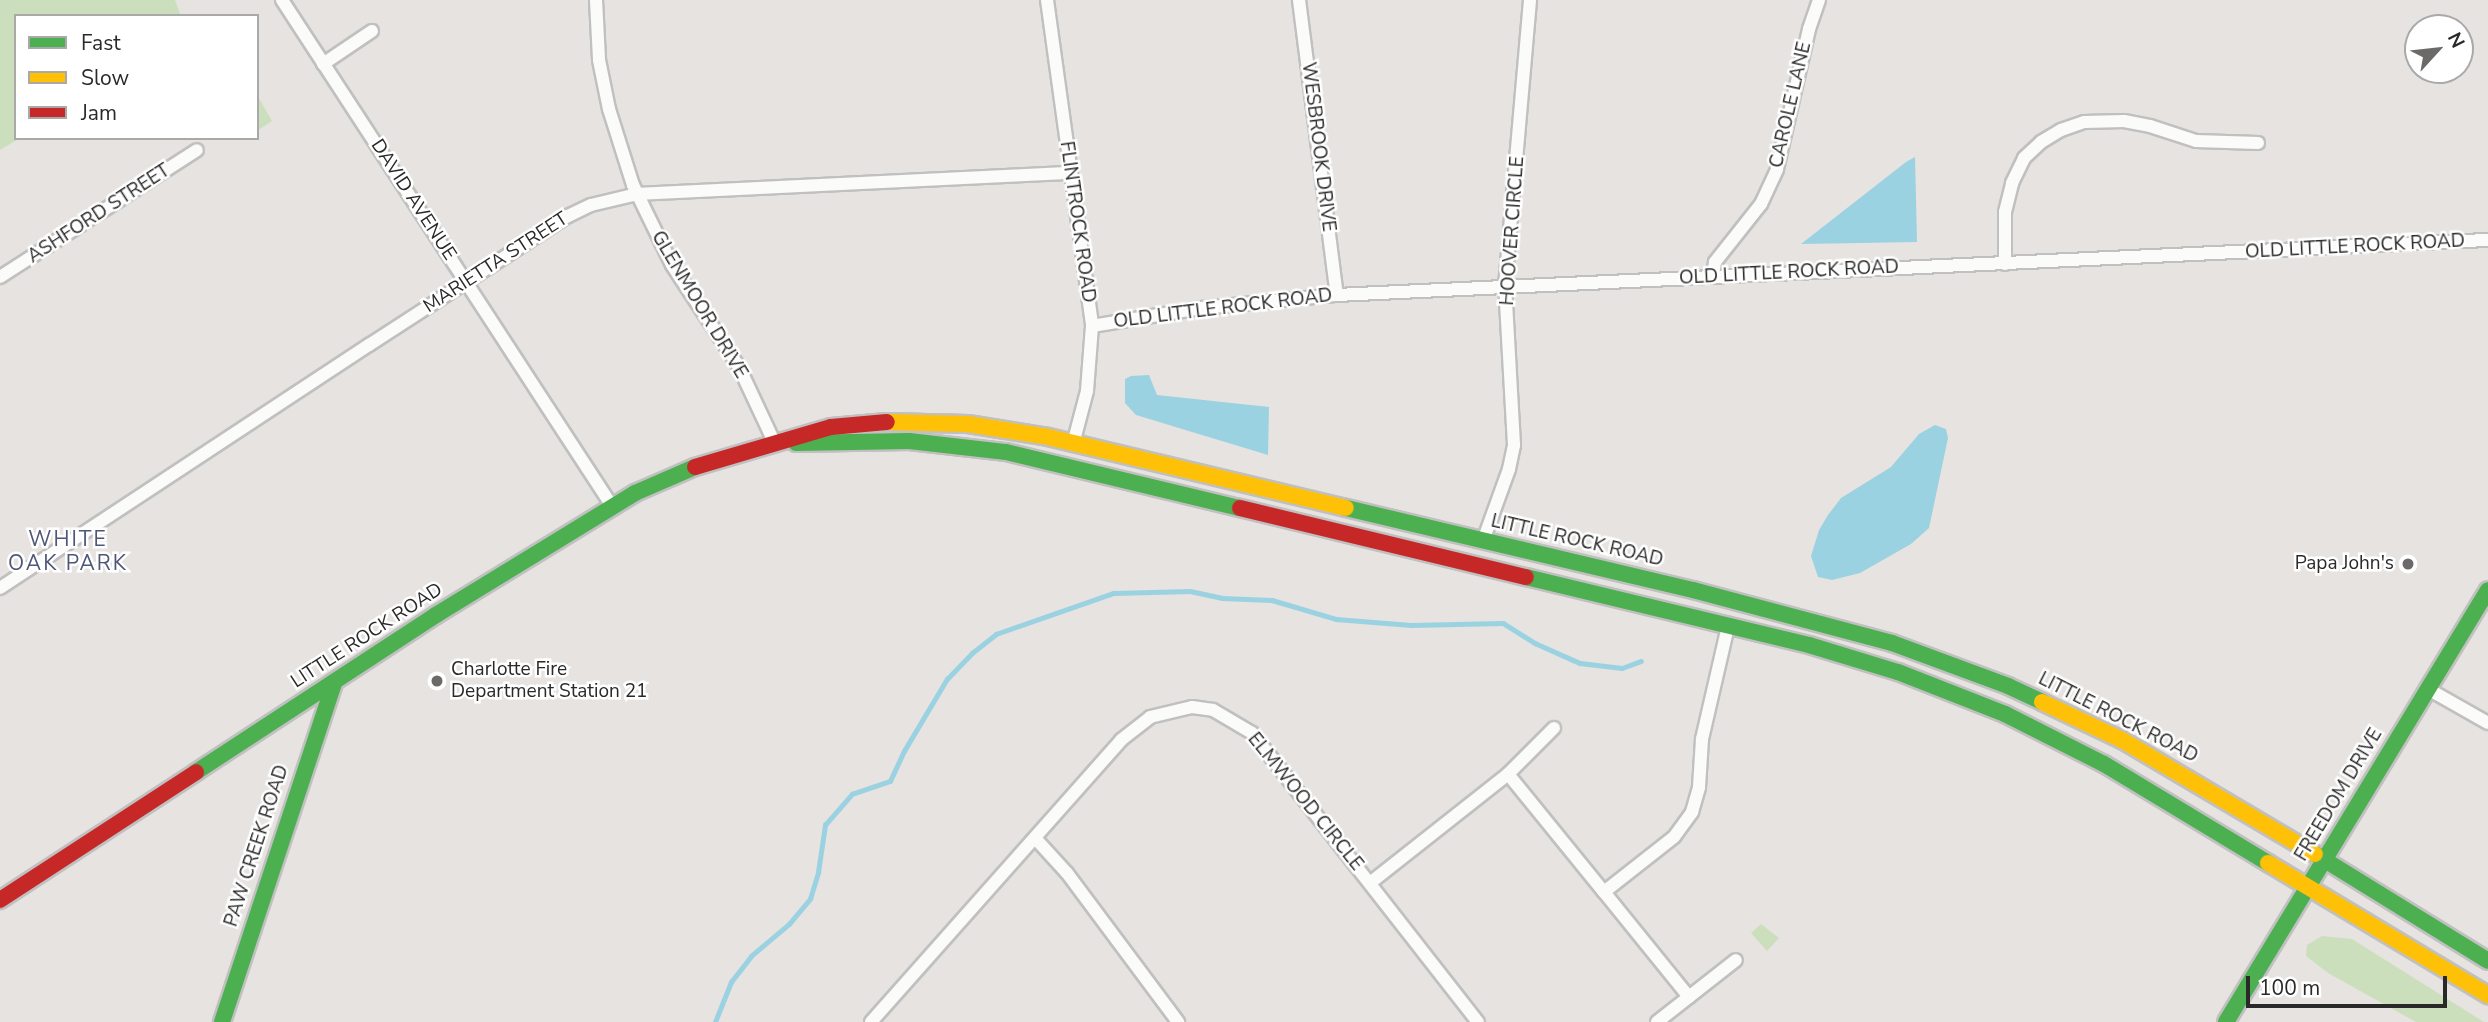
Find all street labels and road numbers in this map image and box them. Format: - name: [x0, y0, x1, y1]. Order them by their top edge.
- street label: CAROLE LANE: [1765, 40, 1817, 170]
- street label: WESBROOK DRIVE: [1296, 61, 1340, 233]
- street label: DAVID AVENUE: [365, 135, 461, 265]
- street label: FLINTROCK ROAD: [1054, 140, 1100, 304]
- street label: HOOVER CIRCLE: [1496, 156, 1530, 306]
- street label: ASHFORD STREET: [24, 159, 174, 269]
- street label: MARIETTA STREET: [419, 208, 573, 318]
- street label: GLENMOOR DRIVE: [646, 227, 752, 383]
- street label: OLD LITTLE ROCK ROAD: [2245, 230, 2465, 264]
- street label: OLD LITTLE ROCK ROAD: [1679, 256, 1899, 290]
- street label: OLD LITTLE ROCK ROAD: [1112, 284, 1334, 334]
- street label: LITTLE ROCK ROAD: [1489, 510, 1665, 572]
- street label: LITTLE ROCK ROAD: [287, 578, 447, 694]
- street label: LITTLE ROCK ROAD: [2034, 668, 2202, 768]
- street label: FREEDOM DRIVE: [2290, 724, 2388, 866]
- street label: ELMWOOD CIRCLE: [1242, 728, 1368, 876]
- street label: PAW CREEK ROAD: [220, 762, 294, 930]

